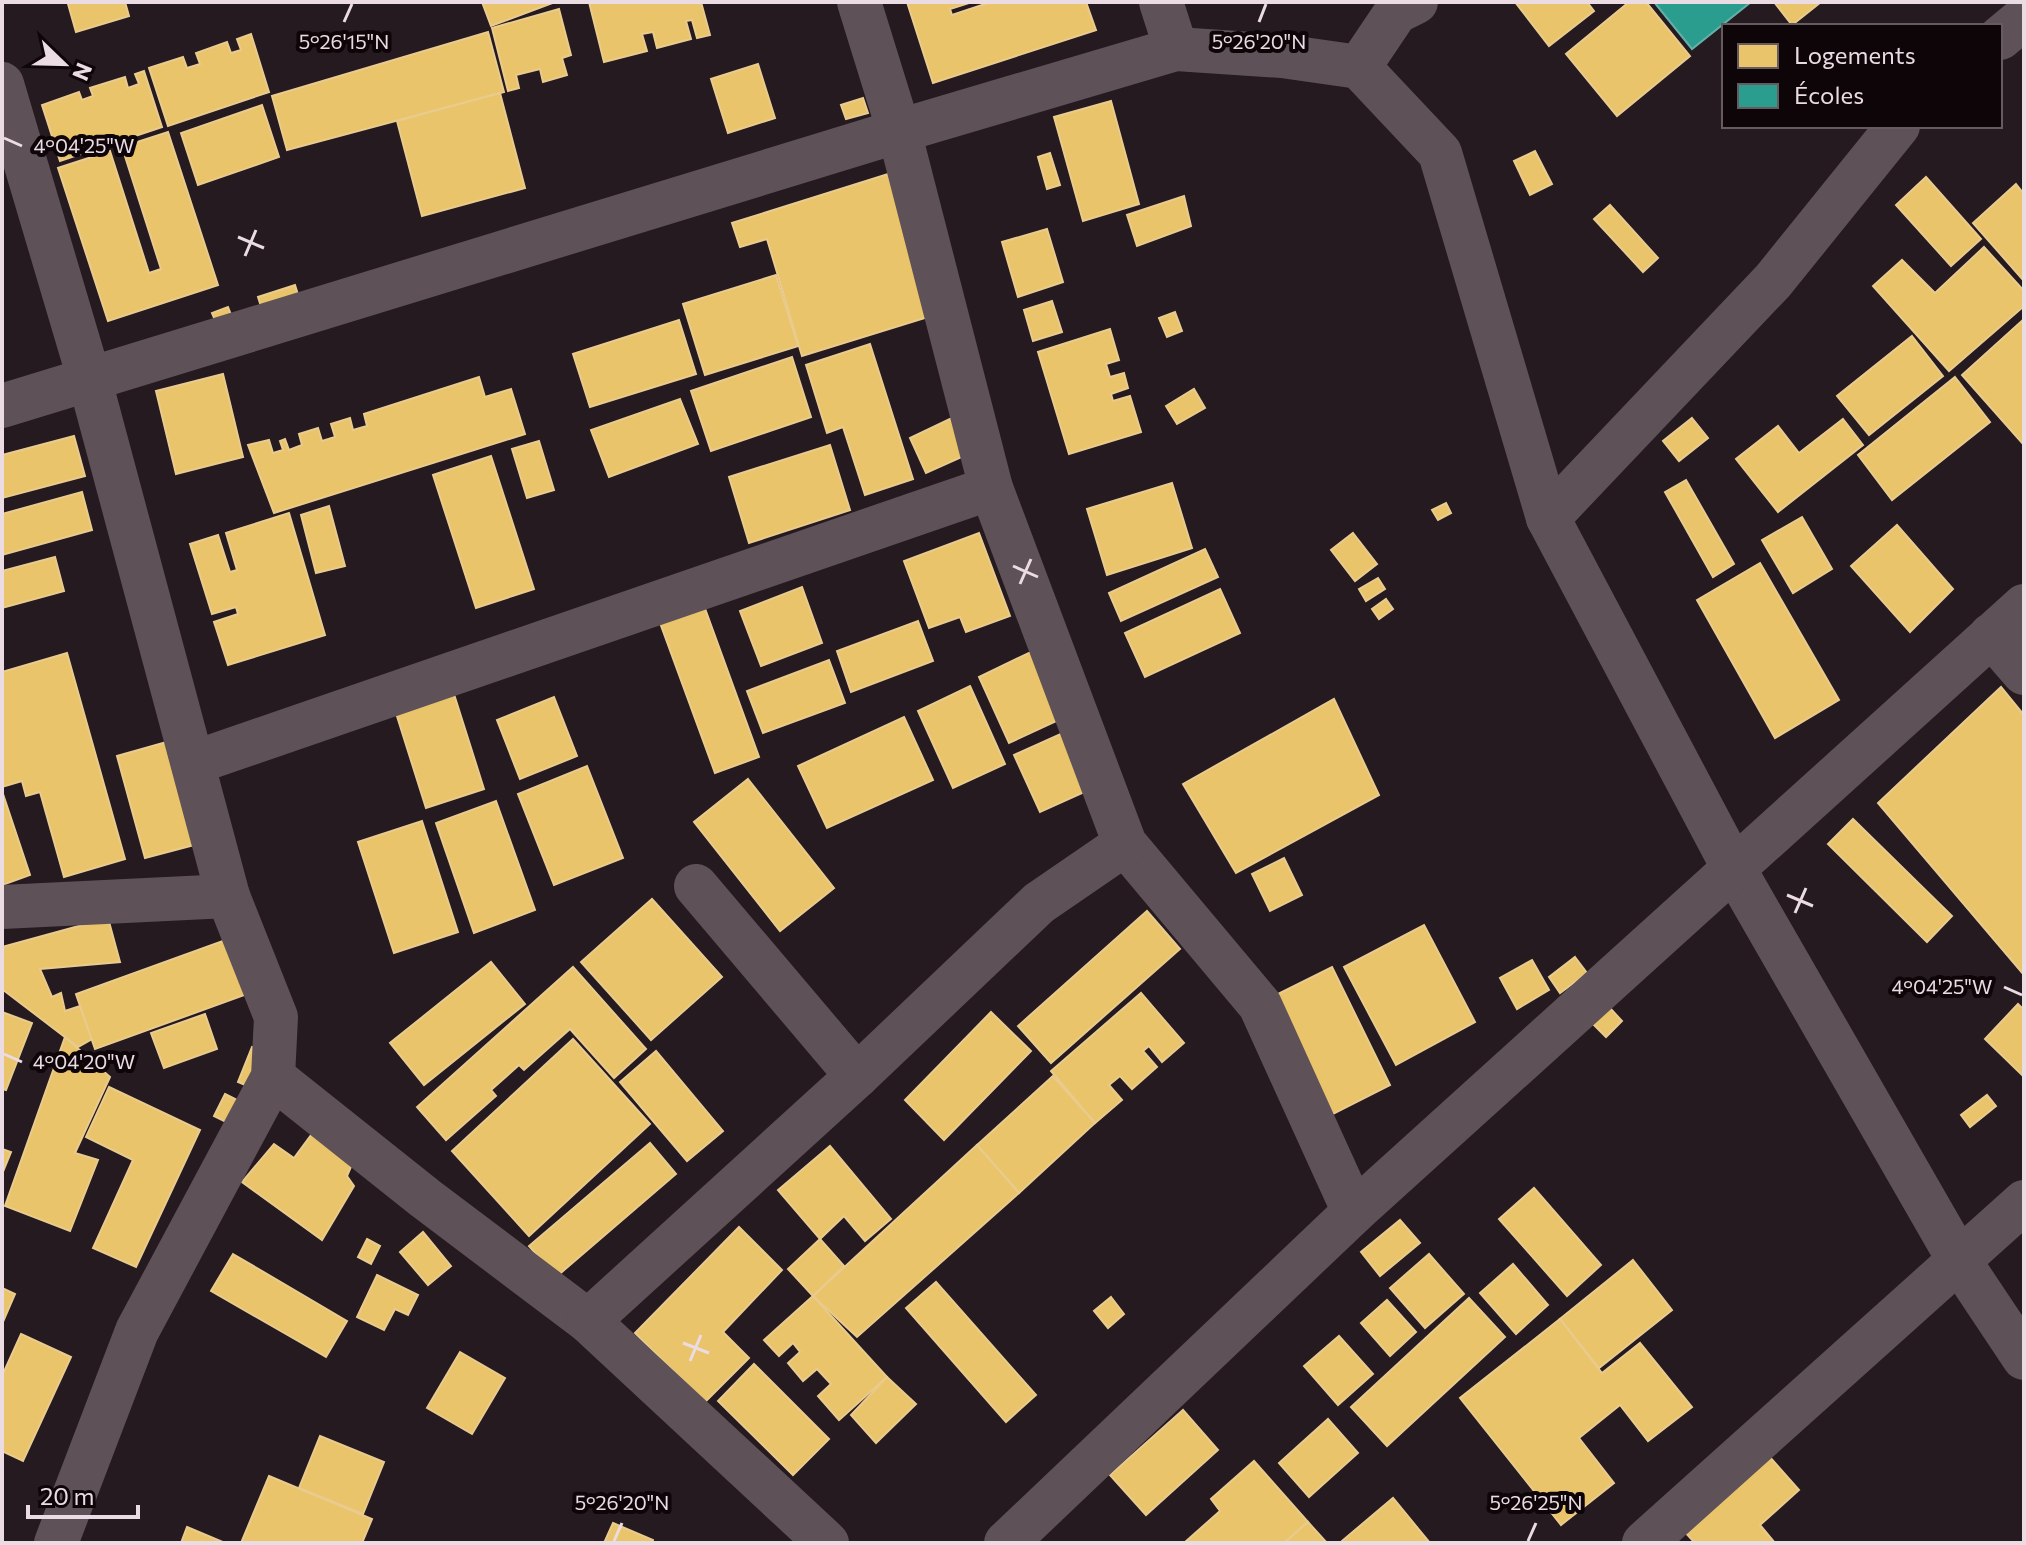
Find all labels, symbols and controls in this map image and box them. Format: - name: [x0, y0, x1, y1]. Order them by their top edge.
- north arrow: [24, 24, 104, 104]
- legend: [1722, 24, 2002, 128]
- text: 5°26'15"N: [299, 29, 389, 53]
- text: 5°26'20"N: [1212, 29, 1306, 53]
- text: Logements: [1794, 40, 1916, 69]
- text: N: [67, 59, 99, 85]
- text: Écoles: [1794, 80, 1864, 109]
- text: 4°04'25"W: [34, 133, 134, 157]
- text: 4°04'25"W: [1892, 974, 1992, 998]
- text: 4°04'20"W: [33, 1049, 135, 1073]
- scale bar: [28, 1469, 138, 1519]
- text: 20 m: [40, 1481, 94, 1510]
- text: 5°26'20"N: [575, 1490, 669, 1514]
- text: 5°26'25"N: [1489, 1490, 1583, 1514]

